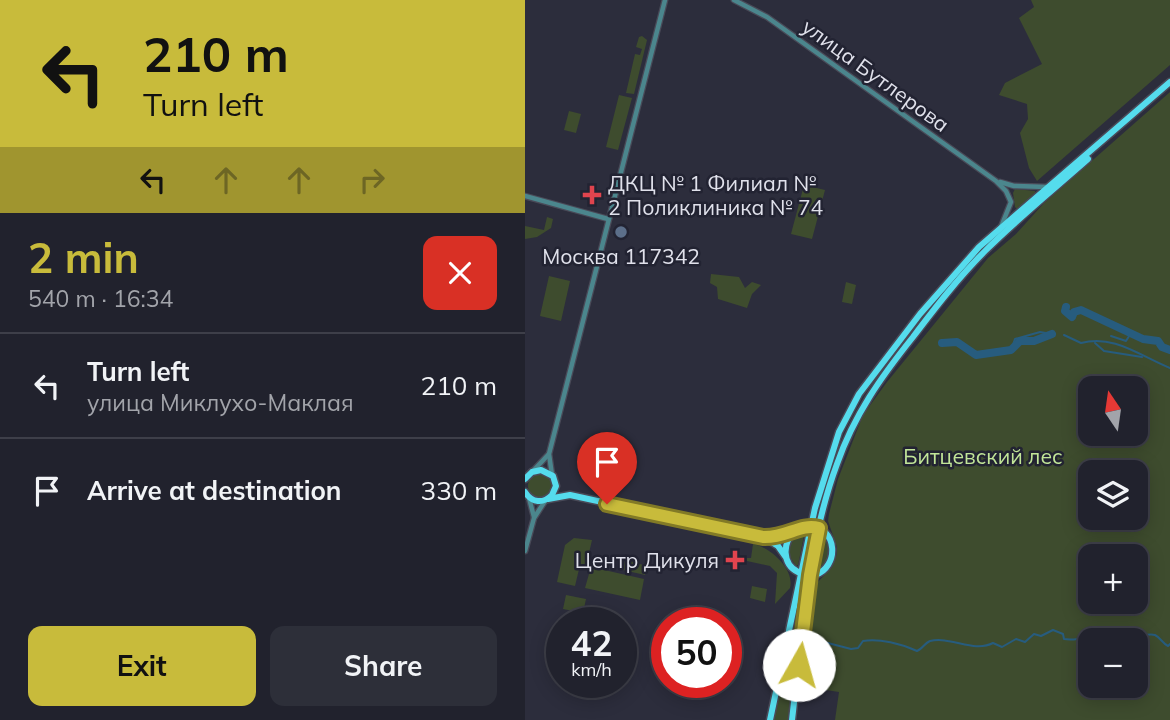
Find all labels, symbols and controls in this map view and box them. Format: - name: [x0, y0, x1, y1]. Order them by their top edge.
- street label: улица Бутлерова: [797, 13, 955, 137]
- text: 210 m: [143, 23, 289, 84]
- icon: left: [28, 28, 119, 119]
- text: Turn left: [143, 84, 263, 124]
- icon: left: [134, 161, 172, 199]
- icon: ahead: [207, 161, 245, 199]
- icon: ahead: [280, 161, 318, 199]
- icon: right: [353, 161, 391, 199]
- place label: ДКЦ № 1 Филиал № 2 Поликлиника № 74: [608, 170, 824, 220]
- marker: ДКЦ № 1 Филиал № 2 Поликлиника № 74: [582, 185, 602, 205]
- marker: Москва 117342: [613, 224, 629, 240]
- text: 2 min: [28, 231, 139, 284]
- button: close: [423, 236, 497, 310]
- place label: Москва 117342: [542, 243, 700, 269]
- text: 540 m · 16:34: [28, 284, 173, 313]
- text: Turn left: [87, 355, 189, 388]
- icon: left: [28, 367, 66, 405]
- text: 210 m: [421, 369, 497, 402]
- north arrow: [1078, 376, 1148, 446]
- map controls: [1078, 376, 1148, 698]
- text: улица Миклухо-Маклая: [87, 388, 354, 417]
- pin: [577, 432, 637, 504]
- icon: arrive: [588, 443, 626, 481]
- park label: Битцевский лес: [903, 443, 1063, 469]
- button: layers: [1078, 460, 1148, 530]
- icon: arrive: [28, 472, 66, 510]
- text: Arrive at destination: [87, 474, 342, 507]
- text: 330 m: [421, 474, 497, 507]
- button: +: [1078, 544, 1148, 614]
- place label: Центр Дикуля: [575, 547, 719, 573]
- marker: Центр Дикуля: [725, 550, 745, 570]
- speed limit sign: 50: [651, 607, 742, 698]
- text: 42: [570, 621, 613, 665]
- button: Exit: [28, 626, 256, 706]
- button: Share: [270, 626, 497, 706]
- position arrow: [762, 628, 836, 702]
- button: −: [1078, 628, 1148, 698]
- text: km/h: [571, 658, 612, 681]

